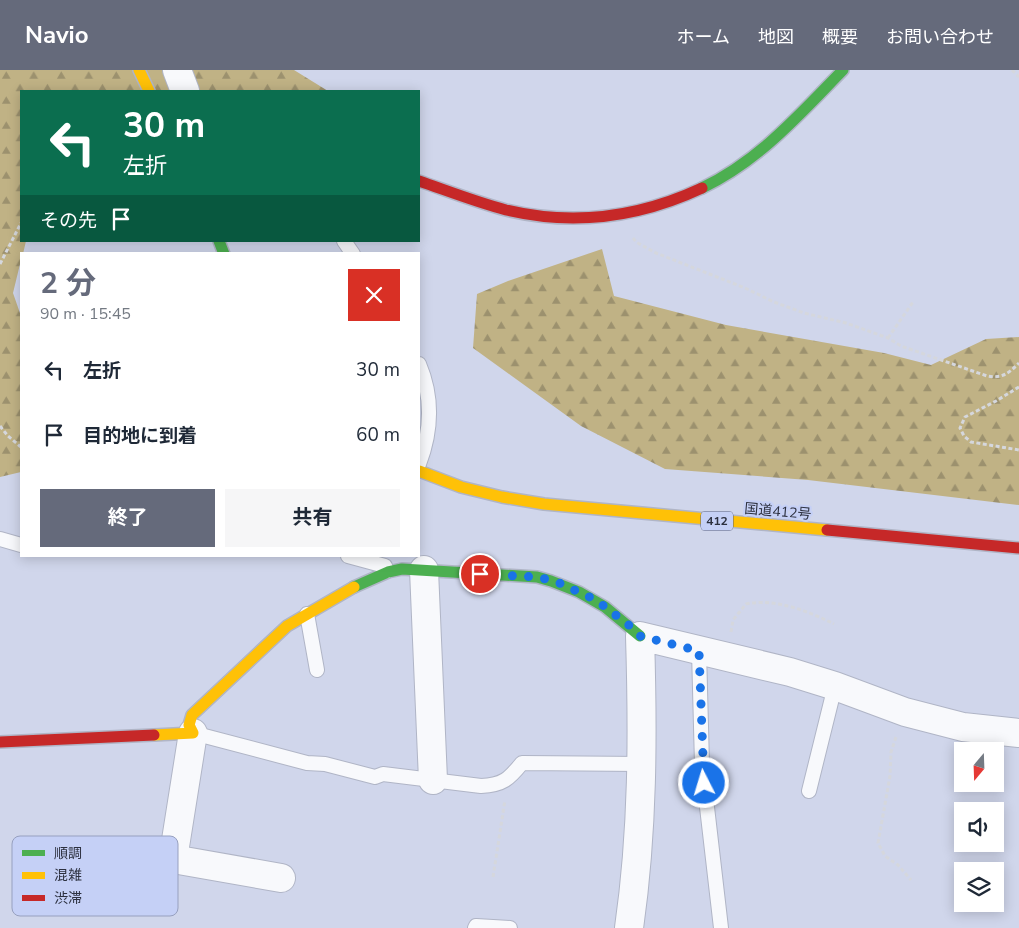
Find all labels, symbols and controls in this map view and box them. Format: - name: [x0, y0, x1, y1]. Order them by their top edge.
- text: Navio: [25, 19, 89, 51]
- text: ホーム: [677, 25, 730, 49]
- text: 地図: [758, 25, 794, 49]
- text: 概要: [822, 25, 858, 49]
- text: お問い合わせ: [886, 25, 994, 49]
- text: 30 m: [123, 102, 205, 149]
- icon: left: [40, 110, 105, 175]
- text: 左折: [123, 151, 167, 181]
- icon: arrive: [107, 205, 135, 233]
- text: その先: [40, 208, 97, 234]
- text: 2 分: [40, 263, 96, 304]
- button: close: [348, 269, 400, 321]
- text: 90 m · 15:45: [40, 303, 131, 325]
- icon: left: [40, 356, 68, 384]
- text: 30 m: [356, 357, 400, 383]
- text: 左折: [83, 358, 121, 384]
- icon: arrive: [40, 421, 68, 449]
- text: 60 m: [356, 422, 400, 448]
- text: 目的地に到着: [83, 423, 197, 449]
- button: 終了: [40, 489, 215, 547]
- button: 共有: [225, 489, 400, 547]
- street label: 国道412号: [744, 499, 812, 524]
- road number: 412: [701, 512, 733, 531]
- pin: [459, 553, 501, 595]
- icon: arrive: [466, 560, 494, 588]
- north arrow: [954, 742, 1004, 792]
- map controls: [954, 742, 1004, 912]
- position arrow: [677, 756, 729, 808]
- button: sound: [954, 802, 1004, 852]
- legend: [12, 836, 178, 916]
- text: 順調: [54, 844, 82, 863]
- button: layers: [954, 862, 1004, 912]
- text: 混雑: [54, 866, 82, 885]
- text: 渋滞: [54, 889, 82, 908]

